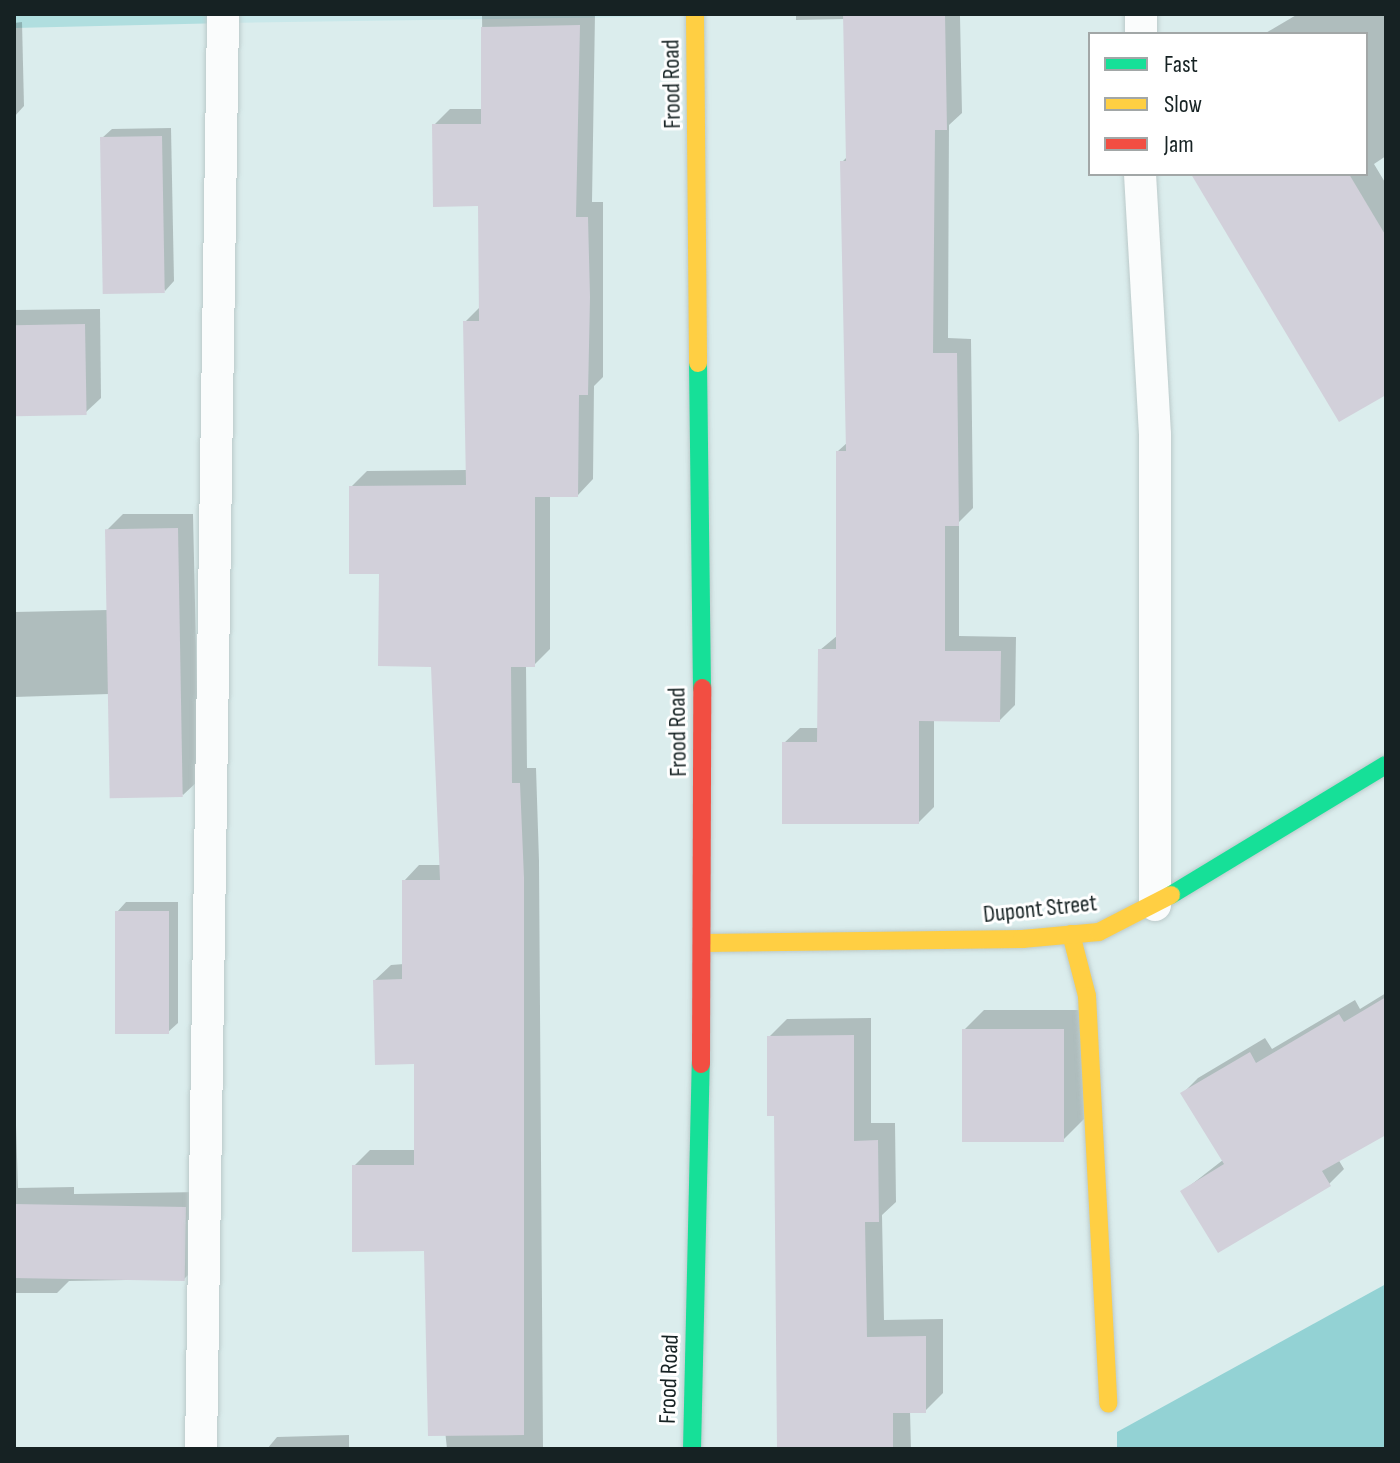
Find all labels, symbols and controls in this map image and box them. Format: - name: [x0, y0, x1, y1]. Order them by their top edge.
- legend: [1088, 32, 1368, 176]
- street label: Frood Road: [657, 39, 687, 129]
- text: Fast: [1164, 50, 1198, 79]
- text: Slow: [1164, 90, 1202, 119]
- text: Jam: [1164, 130, 1194, 159]
- street label: Frood Road: [663, 687, 693, 777]
- street label: Dupont Street: [982, 889, 1098, 929]
- street label: Frood Road: [653, 1334, 685, 1424]

